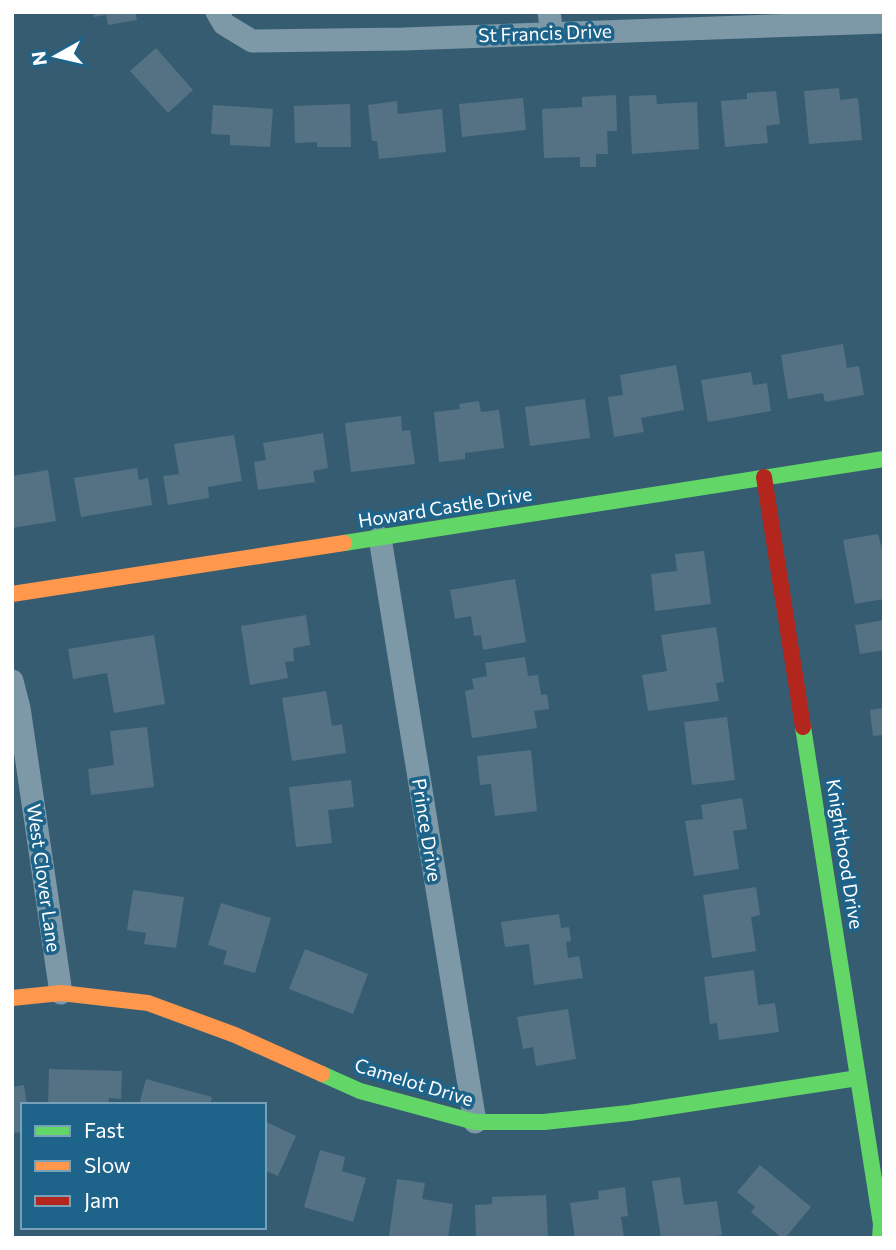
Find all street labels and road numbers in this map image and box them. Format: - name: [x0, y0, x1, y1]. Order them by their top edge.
- street label: St Francis Drive: [478, 19, 612, 46]
- street label: Howard Castle Drive: [356, 481, 534, 532]
- street label: Prince Drive: [408, 777, 447, 883]
- street label: Knighthood Drive: [822, 777, 869, 931]
- street label: West Clover Lane: [23, 802, 66, 953]
- street label: Camelot Drive: [352, 1053, 476, 1110]

